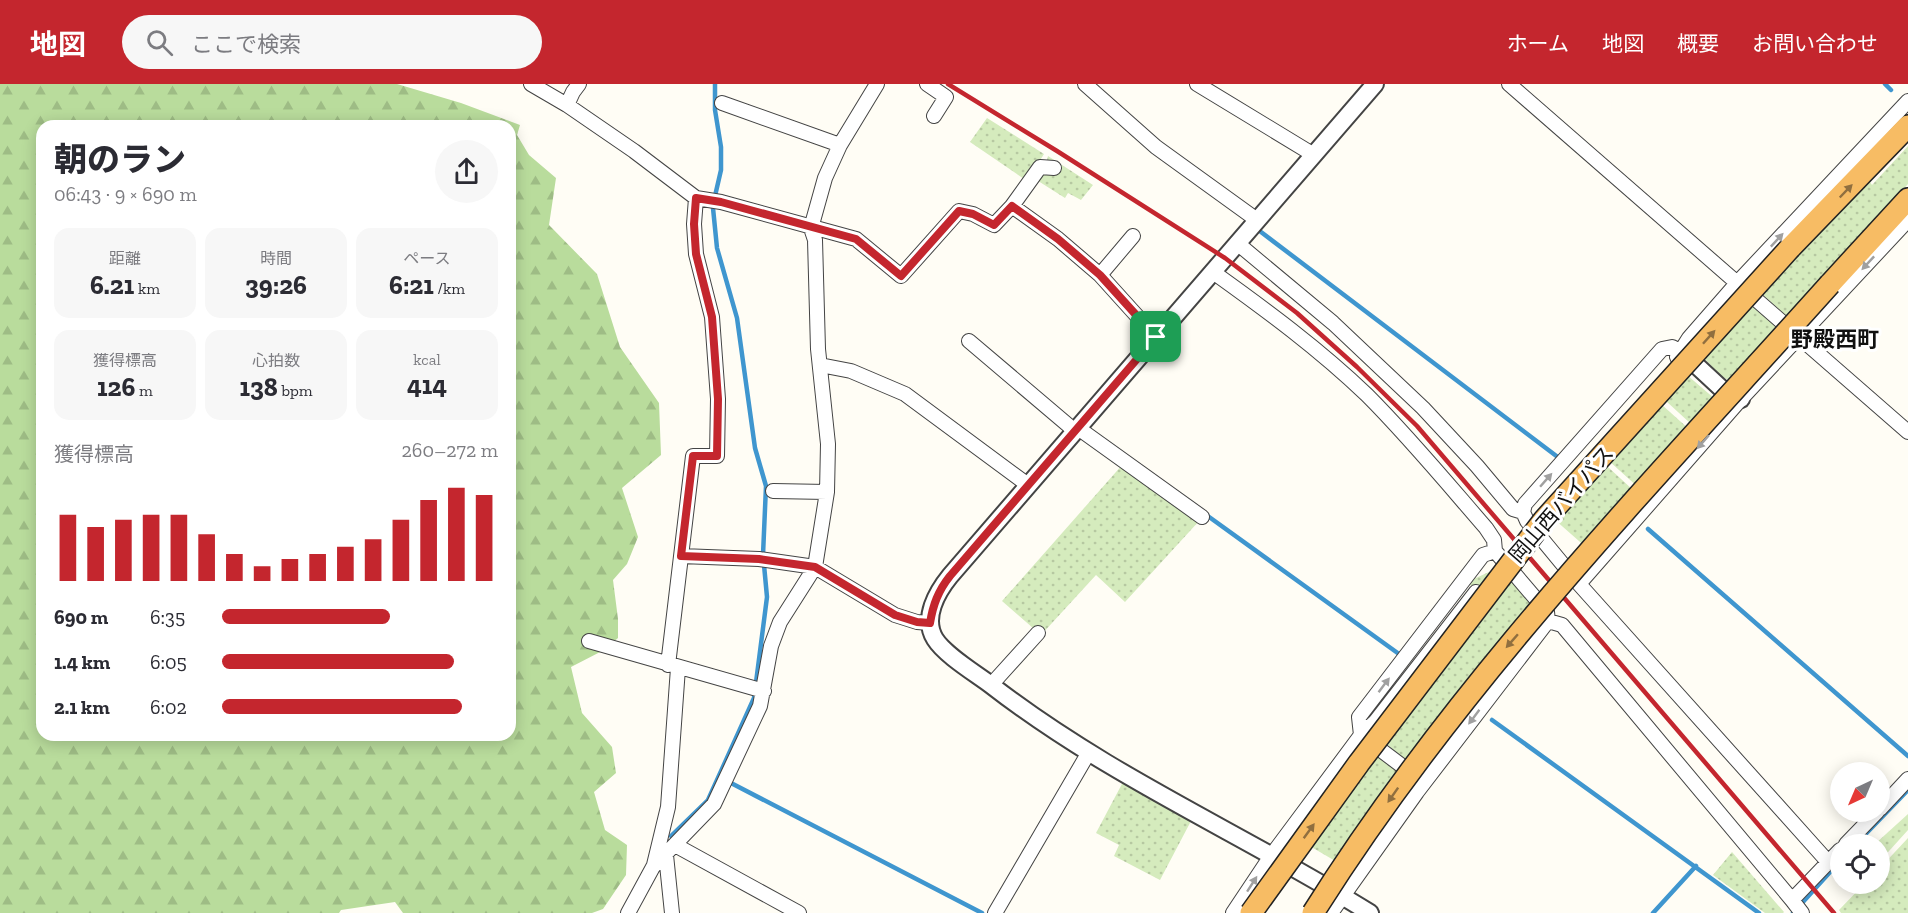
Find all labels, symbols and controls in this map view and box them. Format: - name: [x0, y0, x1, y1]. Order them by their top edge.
- search box: [122, 15, 542, 69]
- icon: search: [143, 26, 176, 59]
- text: 地図: [30, 28, 86, 61]
- text: ここで検索: [191, 31, 301, 58]
- text: ホーム: [1507, 31, 1569, 56]
- text: 地図: [1602, 31, 1644, 56]
- text: 概要: [1677, 31, 1719, 56]
- text: お問い合わせ: [1752, 31, 1878, 56]
- text: 朝のラン: [54, 140, 186, 179]
- button: share: [435, 140, 498, 203]
- text: 06:43 · 9 × 690 m: [54, 182, 197, 206]
- one-way arrow: [1838, 184, 1852, 198]
- one-way arrow: [1769, 233, 1783, 247]
- text: 距離: [109, 249, 141, 268]
- text: 時間: [260, 249, 292, 268]
- text: ペース: [403, 249, 451, 268]
- one-way arrow: [1861, 255, 1875, 270]
- text: 6.21: [90, 269, 134, 301]
- text: 39:26: [245, 269, 307, 301]
- text: 6:21: [389, 269, 434, 301]
- text: km: [134, 279, 160, 298]
- text: /km: [434, 279, 465, 298]
- pin: [1130, 311, 1181, 362]
- icon: arrive: [1139, 320, 1172, 353]
- district label: 野殿西町: [1791, 326, 1879, 353]
- one-way arrow: [1702, 330, 1716, 345]
- text: kcal: [413, 350, 441, 369]
- text: 獲得標高: [93, 351, 157, 370]
- text: 心拍数: [252, 351, 300, 370]
- text: 414: [407, 369, 447, 401]
- text: 126: [97, 371, 135, 403]
- text: 138: [239, 371, 278, 403]
- text: m: [135, 381, 153, 400]
- text: bpm: [278, 381, 313, 400]
- one-way arrow: [1697, 434, 1710, 450]
- text: 260–272 m: [402, 438, 498, 462]
- street label: 岡山西バイパス: [1503, 440, 1619, 568]
- text: 獲得標高: [54, 442, 134, 466]
- one-way arrow: [1539, 473, 1552, 488]
- text: 690 m: [54, 605, 108, 629]
- text: 6:35: [150, 605, 185, 629]
- one-way arrow: [1506, 633, 1519, 648]
- text: 1.4 km: [54, 650, 110, 674]
- text: 6:05: [150, 650, 187, 674]
- one-way arrow: [1378, 677, 1390, 692]
- text: 2.1 km: [54, 695, 110, 719]
- text: 6:02: [150, 695, 187, 719]
- one-way arrow: [1469, 710, 1481, 725]
- north arrow: [1830, 762, 1890, 822]
- map controls: [1830, 762, 1890, 894]
- one-way arrow: [1387, 788, 1399, 803]
- one-way arrow: [1303, 823, 1315, 839]
- button: locate: [1830, 834, 1890, 894]
- one-way arrow: [1246, 876, 1257, 892]

